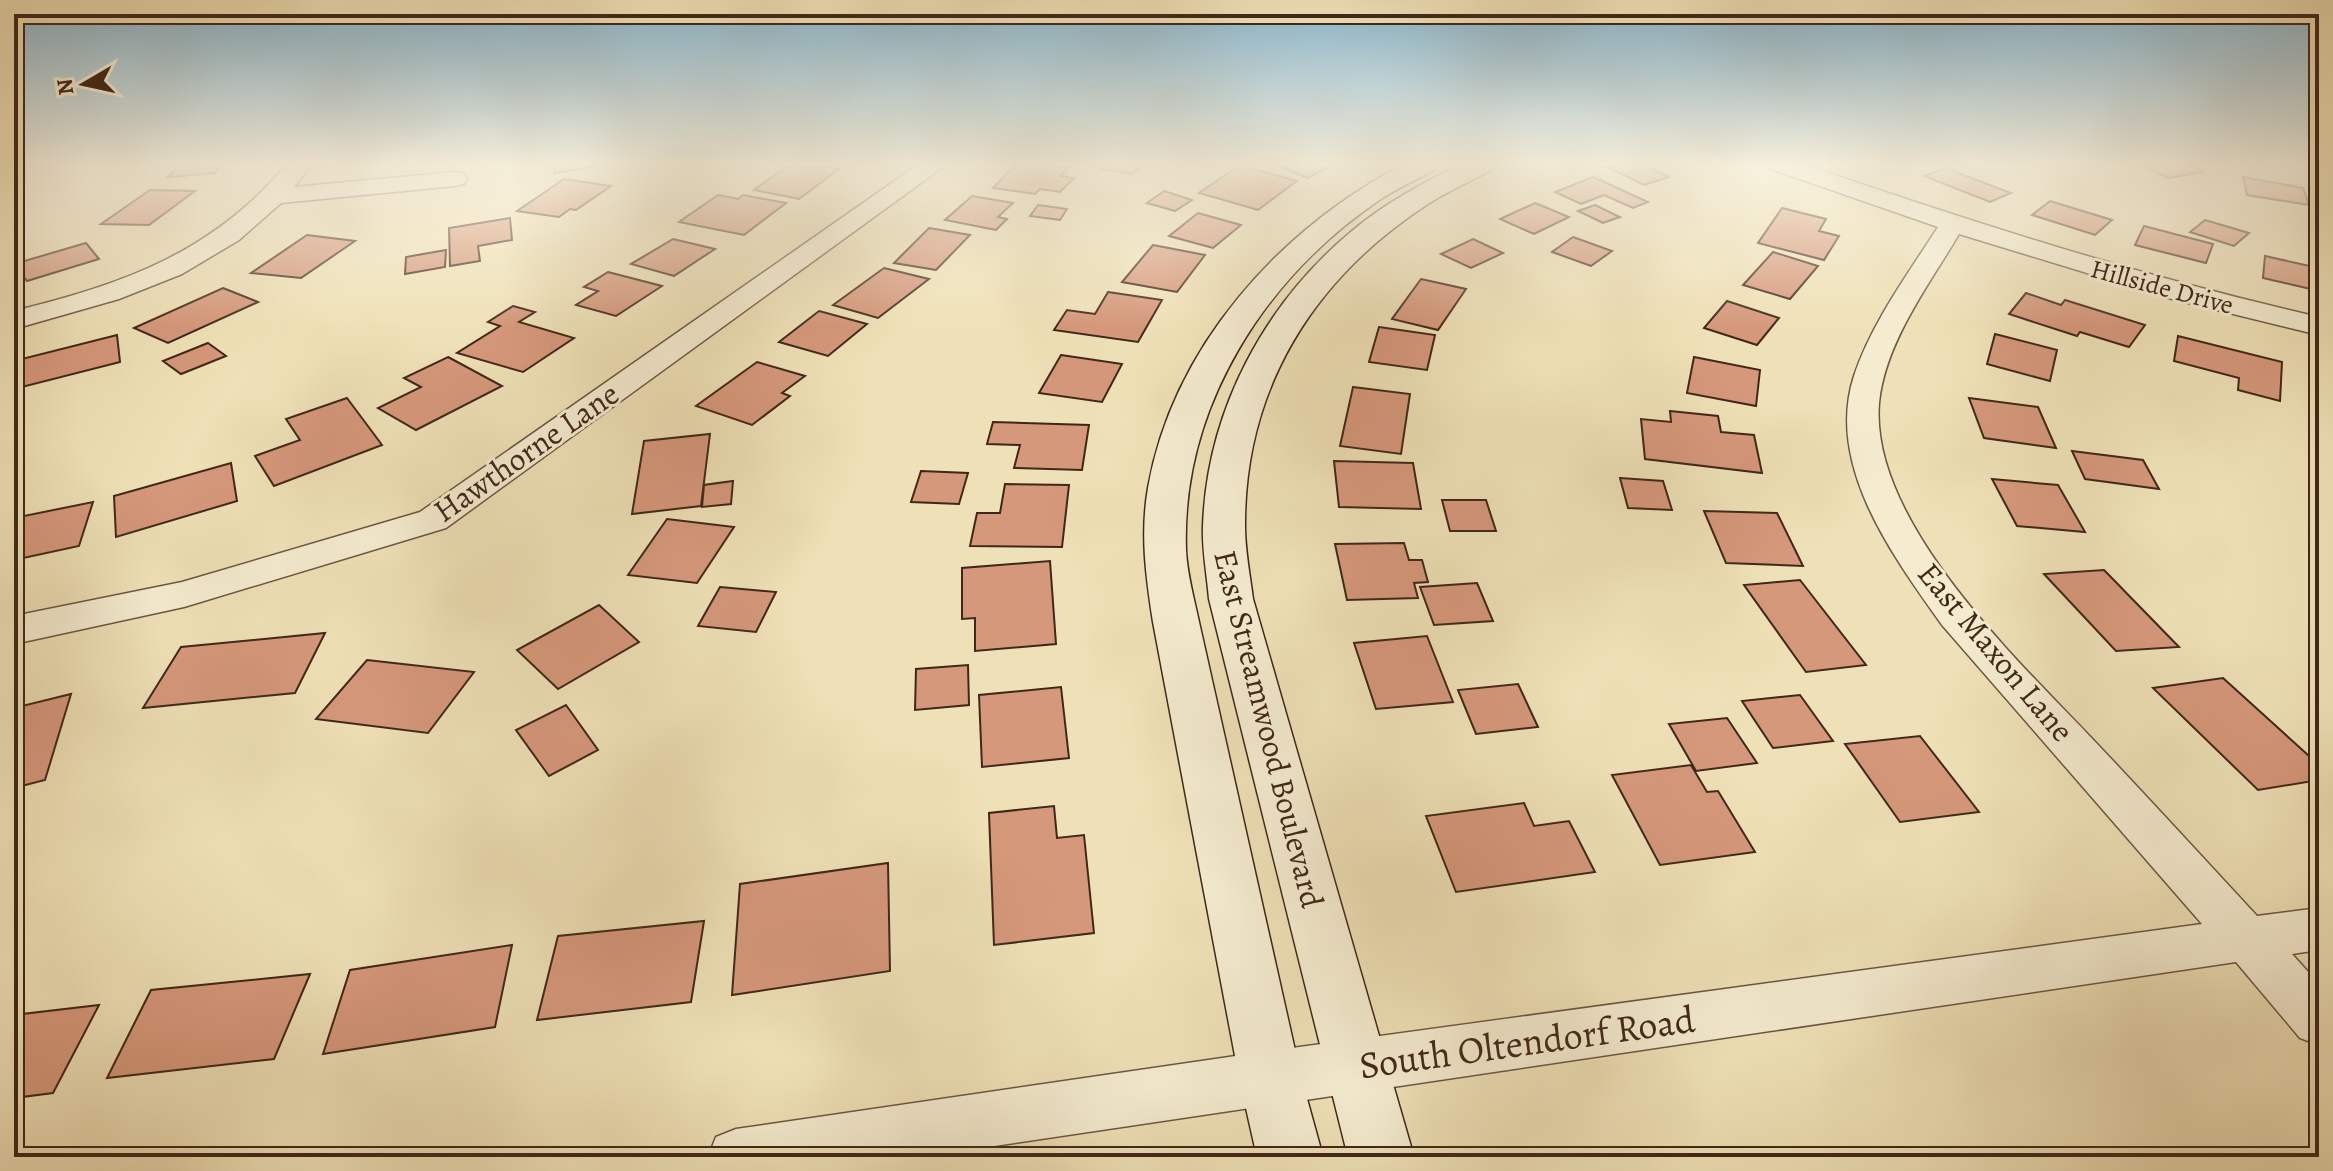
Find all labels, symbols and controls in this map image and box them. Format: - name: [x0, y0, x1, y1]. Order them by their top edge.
- north arrow: [44, 44, 124, 124]
- text: N: [49, 77, 81, 97]
- street label: Hillside Drive: [2087, 251, 2237, 323]
- street label: Hawthorne Lane: [424, 372, 628, 532]
- street label: East Streamwood Boulevard: [1203, 546, 1335, 913]
- street label: East Maxon Lane: [1908, 553, 2084, 751]
- street label: South Oltendorf Road: [1356, 993, 1699, 1091]

